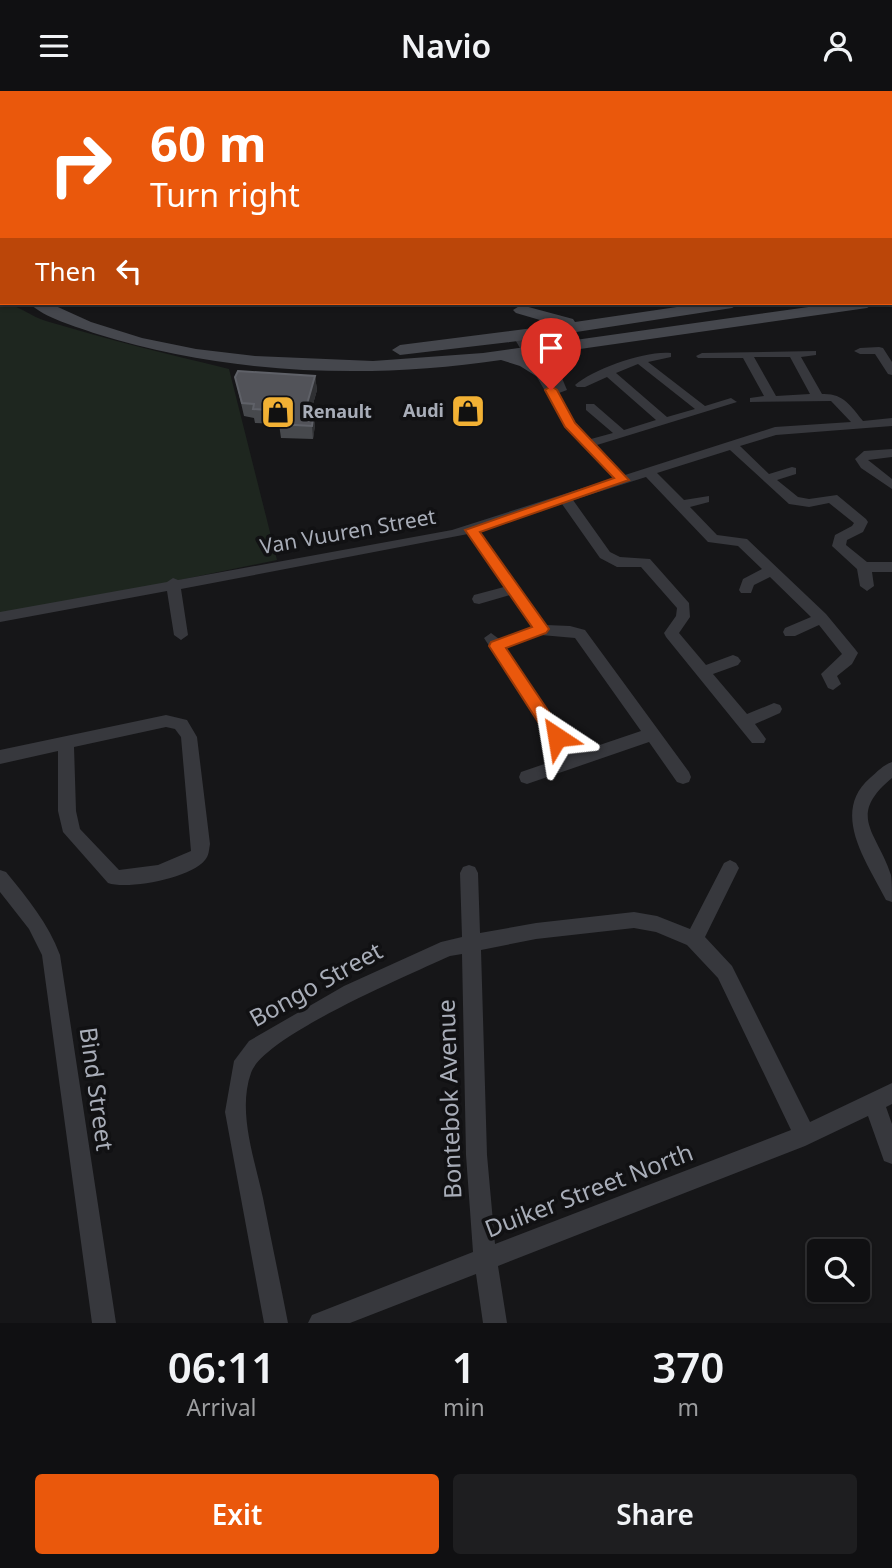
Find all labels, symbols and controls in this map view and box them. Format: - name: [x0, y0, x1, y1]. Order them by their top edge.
- text: Navio: [401, 24, 491, 67]
- icon: menu: [35, 27, 73, 65]
- icon: person: [819, 27, 857, 65]
- text: 60 m: [150, 110, 267, 176]
- icon: right: [35, 119, 126, 210]
- text: Turn right: [150, 173, 300, 216]
- icon: left: [110, 252, 148, 290]
- text: Then: [35, 253, 96, 289]
- pin: [521, 318, 581, 390]
- icon: arrive: [532, 329, 570, 367]
- shop icon: Audi: [449, 392, 487, 430]
- shop icon: Renault: [259, 393, 297, 431]
- place label: Audi: [403, 398, 444, 422]
- place label: Renault: [302, 399, 372, 423]
- street label: Van Vuuren Street: [258, 502, 438, 560]
- position arrow: [520, 700, 594, 774]
- street label: Bongo Street: [243, 933, 388, 1034]
- street label: Bontebok Avenue: [429, 999, 468, 1199]
- street label: Bind Street: [72, 1025, 123, 1153]
- street label: Duiker Street North: [480, 1135, 697, 1245]
- map controls: [807, 1239, 870, 1302]
- button: search: [807, 1239, 870, 1302]
- text: 06:11: [168, 1338, 275, 1395]
- text: 1: [452, 1338, 476, 1395]
- text: 370: [652, 1338, 724, 1395]
- text: Arrival: [186, 1391, 257, 1423]
- text: min: [443, 1391, 485, 1423]
- text: m: [678, 1391, 699, 1423]
- button: Exit: [35, 1474, 439, 1554]
- button: Share: [453, 1474, 857, 1554]

